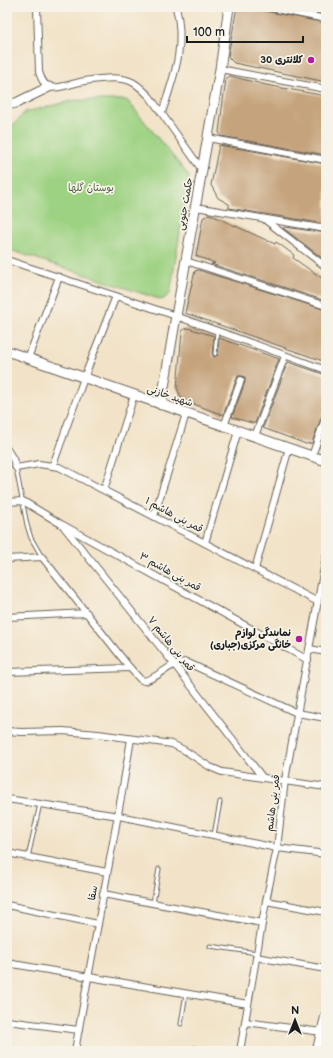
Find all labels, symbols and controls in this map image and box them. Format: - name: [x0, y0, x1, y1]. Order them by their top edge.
- scale bar: [187, 18, 303, 44]
- text: 100 m: [193, 25, 225, 40]
- place label: کلانتری 30: [260, 54, 304, 66]
- marker: کلانتری 30: [306, 55, 316, 65]
- street label: حکمت جنوبی: [174, 177, 197, 231]
- park label: بوستان گلها: [68, 182, 114, 194]
- street label: شهید خازنی: [145, 383, 195, 410]
- street label: قمر بنی هاشم ۱: [143, 495, 205, 536]
- street label: قمر بنی هاشم ۳: [137, 550, 203, 595]
- street label: قمر بنی هاشم ۷: [144, 614, 197, 674]
- place label: نمایندگی لوازم خانگی مرکزی(جباری): [210, 626, 291, 651]
- marker: نمایندگی لوازم خانگی مرکزی(جباری): [294, 634, 304, 644]
- street label: قمر بنی هاشم: [264, 774, 283, 832]
- street label: سقا: [86, 884, 100, 901]
- north arrow: [275, 1000, 315, 1040]
- text: N: [291, 1004, 299, 1017]

